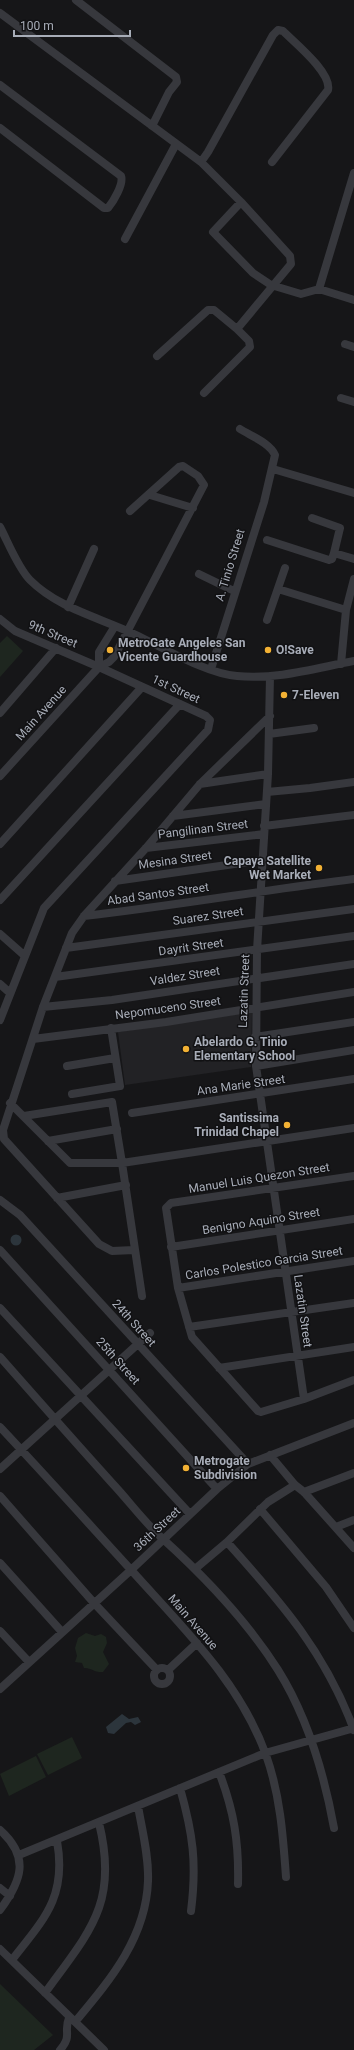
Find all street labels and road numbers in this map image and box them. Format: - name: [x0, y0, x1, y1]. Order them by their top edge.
- street label: A. Tinio Street: [212, 527, 248, 603]
- street label: 9th Street: [26, 617, 80, 651]
- street label: 1st Street: [150, 672, 202, 706]
- street label: Main Avenue: [13, 683, 69, 743]
- street label: Pangilinan Street: [157, 817, 249, 841]
- street label: Mesina Street: [138, 848, 213, 872]
- street label: Abad Santos Street: [106, 880, 210, 908]
- street label: Suarez Street: [172, 904, 244, 928]
- street label: Dayrit Street: [158, 935, 224, 958]
- street label: Lazatin Street: [236, 954, 252, 1028]
- street label: Valdez Street: [149, 964, 221, 988]
- street label: Nepomuceno Street: [114, 994, 222, 1022]
- street label: Ana Marie Street: [196, 1072, 286, 1098]
- street label: Manuel Luis Quezon Street: [187, 1160, 331, 1196]
- street label: Benigno Aquino Street: [201, 1205, 321, 1237]
- street label: Carlos Polestico Garcia Street: [184, 1244, 344, 1282]
- street label: Lazatin Street: [291, 1274, 315, 1348]
- street label: 24th Street: [109, 1297, 159, 1350]
- street label: 25th Street: [93, 1335, 143, 1388]
- street label: 36th Street: [131, 1504, 183, 1554]
- street label: Main Avenue: [165, 1591, 221, 1653]

